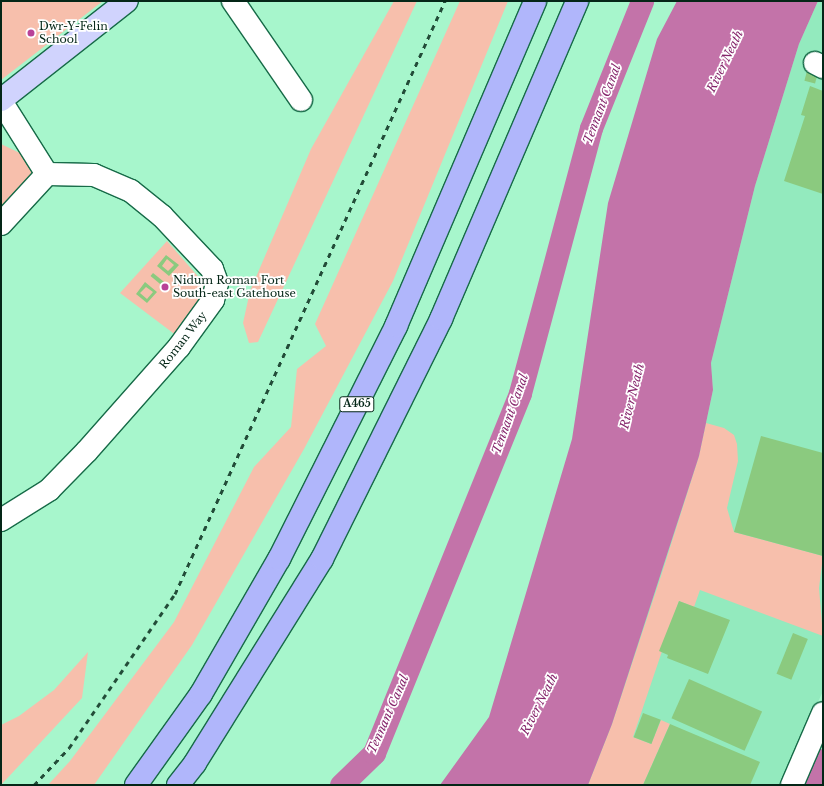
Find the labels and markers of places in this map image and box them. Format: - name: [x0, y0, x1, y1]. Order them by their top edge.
- place label: Dŵr-Y-Felin School: [39, 20, 108, 46]
- marker: Dŵr-Y-Felin School: [26, 28, 36, 38]
- place label: Nidum Roman Fort South-east Gatehouse: [173, 274, 296, 300]
- marker: Nidum Roman Fort South-east Gatehouse: [160, 282, 170, 292]

